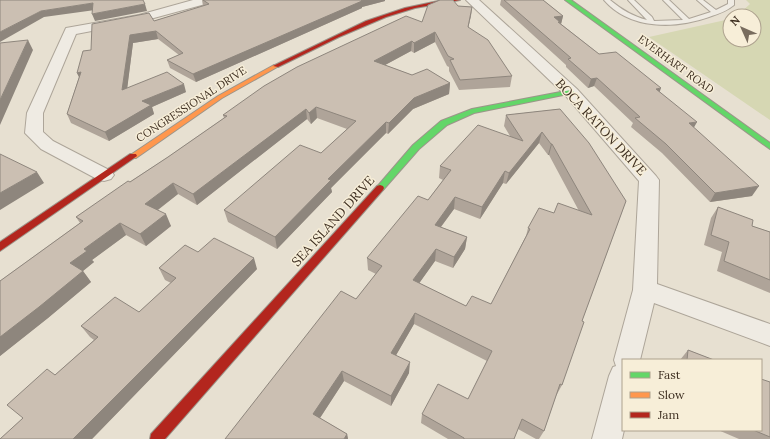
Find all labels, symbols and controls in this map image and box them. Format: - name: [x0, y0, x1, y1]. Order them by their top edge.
- north arrow: [722, 8, 762, 48]
- text: N: [727, 13, 743, 29]
- street label: EVERHART ROAD: [635, 32, 717, 96]
- street label: CONGRESSIONAL DRIVE: [133, 63, 249, 145]
- street label: BOCA RATON DRIVE: [552, 75, 650, 179]
- street label: SEA ISLAND DRIVE: [288, 172, 378, 270]
- legend: [622, 359, 762, 431]
- text: Fast: [658, 367, 681, 382]
- text: Slow: [658, 387, 685, 402]
- text: Jam: [657, 407, 679, 422]

